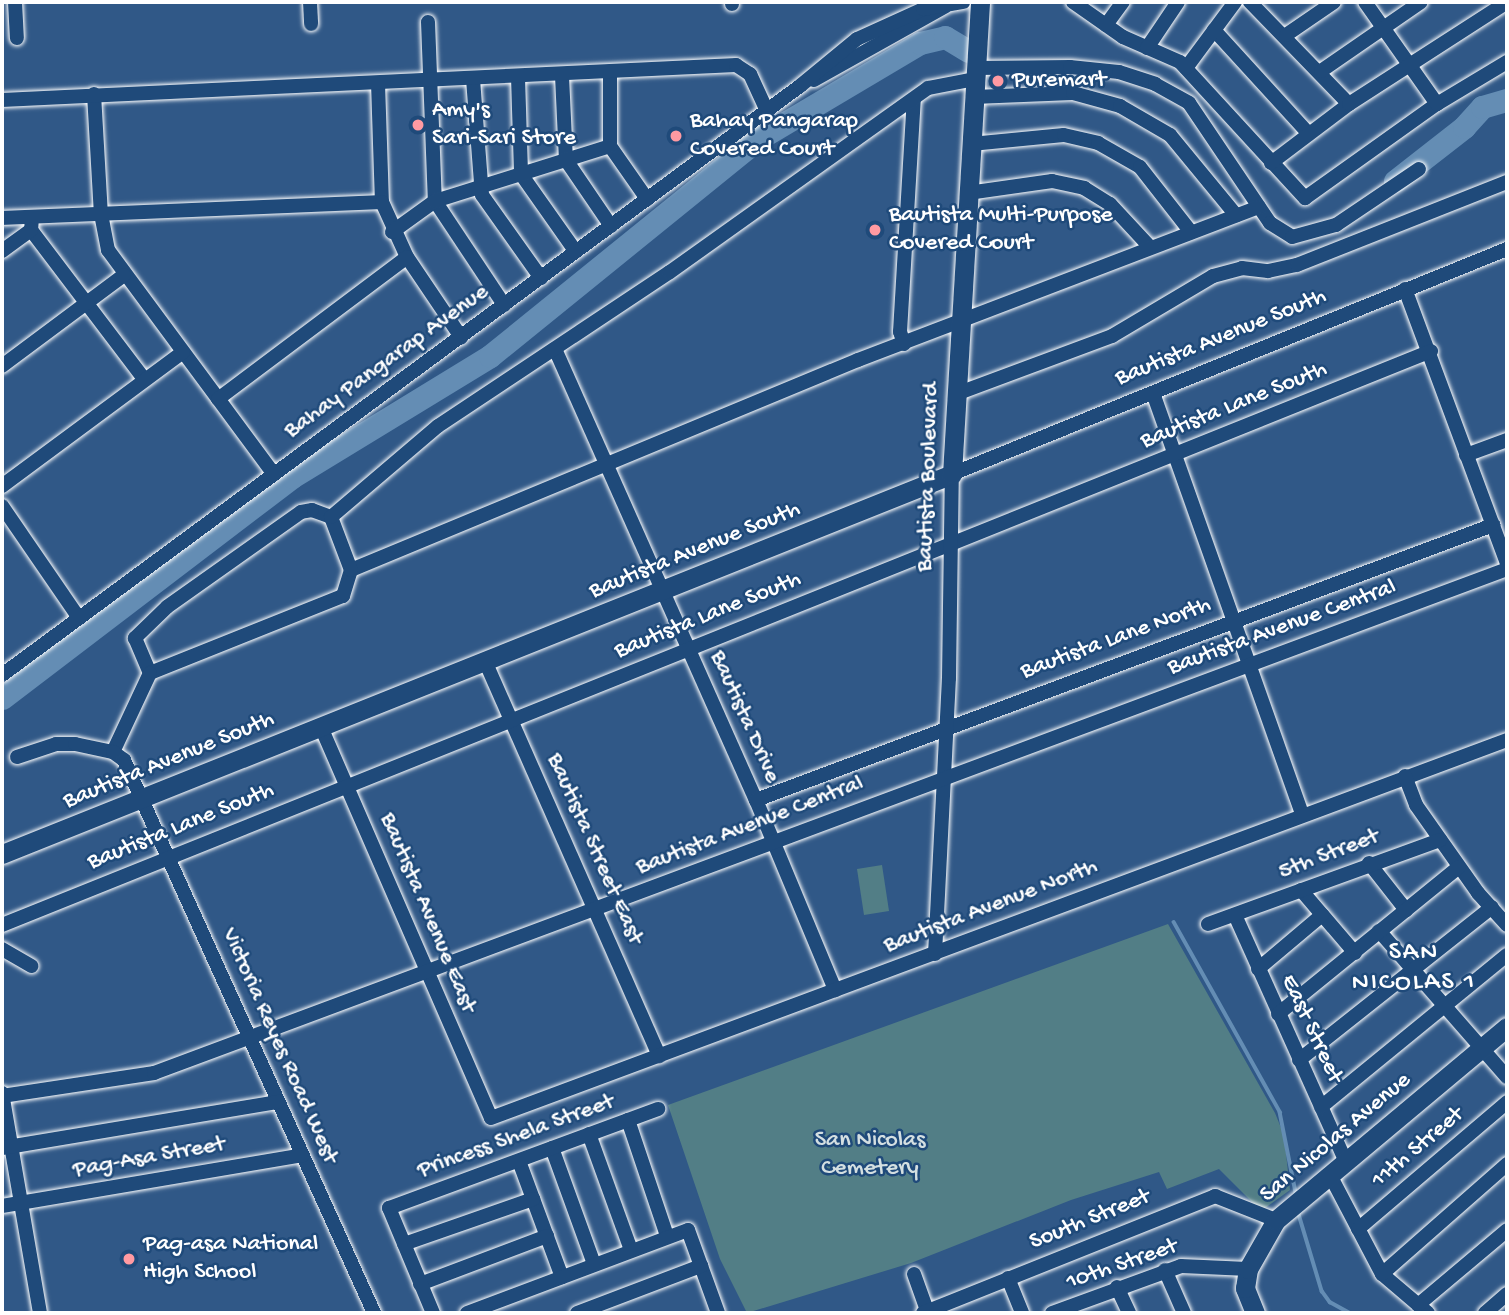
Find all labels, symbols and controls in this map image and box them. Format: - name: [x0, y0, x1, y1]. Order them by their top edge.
- place label: Puremart: [1012, 67, 1106, 95]
- marker: Puremart: [990, 73, 1006, 89]
- place label: Amy's Sari-Sari Store: [432, 97, 576, 153]
- place label: Bahay Pangarap Covered Court: [690, 108, 858, 164]
- marker: Amy's Sari-Sari Store: [410, 117, 426, 133]
- marker: Bahay Pangarap Covered Court: [668, 128, 684, 144]
- place label: Bautista Multi-Purpose Covered Court: [889, 202, 1113, 258]
- marker: Bautista Multi-Purpose Covered Court: [867, 222, 883, 238]
- street label: Bahay Pangarap Avenue: [279, 278, 495, 446]
- street label: Bautista Avenue South: [1111, 283, 1331, 393]
- street label: Bautista Lane South: [1137, 355, 1331, 457]
- street label: Bautista Boulevard: [911, 382, 947, 572]
- street label: Bautista Avenue South: [585, 496, 805, 606]
- street label: Bautista Lane South: [611, 565, 805, 667]
- street label: Bautista Avenue Central: [1164, 573, 1400, 683]
- street label: Bautista Lane North: [1017, 591, 1215, 687]
- street label: Bautista Drive: [702, 646, 786, 788]
- street label: Bautista Avenue South: [59, 706, 279, 816]
- street label: Bautista Street East: [539, 749, 649, 949]
- street label: Bautista Avenue Central: [632, 769, 868, 883]
- street label: Bautista Lane South: [84, 776, 278, 878]
- street label: Bautista Avenue East: [372, 809, 482, 1017]
- street label: 5th Street: [1275, 823, 1383, 887]
- street label: Bautista Avenue North: [880, 853, 1102, 961]
- street label: Victoria Reyes Road West: [214, 924, 344, 1168]
- district label: SAN NICOLAS 1: [1353, 938, 1475, 1000]
- street label: East Street: [1273, 970, 1349, 1088]
- street label: San Nicolas Avenue: [1255, 1066, 1417, 1210]
- street label: Princess Shela Street: [414, 1088, 618, 1186]
- street label: 11th Street: [1366, 1101, 1470, 1195]
- park label: San Nicolas Cemetery: [815, 1127, 925, 1183]
- street label: Pag-Asa Street: [71, 1130, 227, 1186]
- street label: South Street: [1026, 1183, 1154, 1257]
- place label: Pag-asa National High School: [143, 1231, 318, 1287]
- street label: 10th Street: [1063, 1233, 1181, 1297]
- marker: Pag-asa National High School: [121, 1251, 137, 1267]

